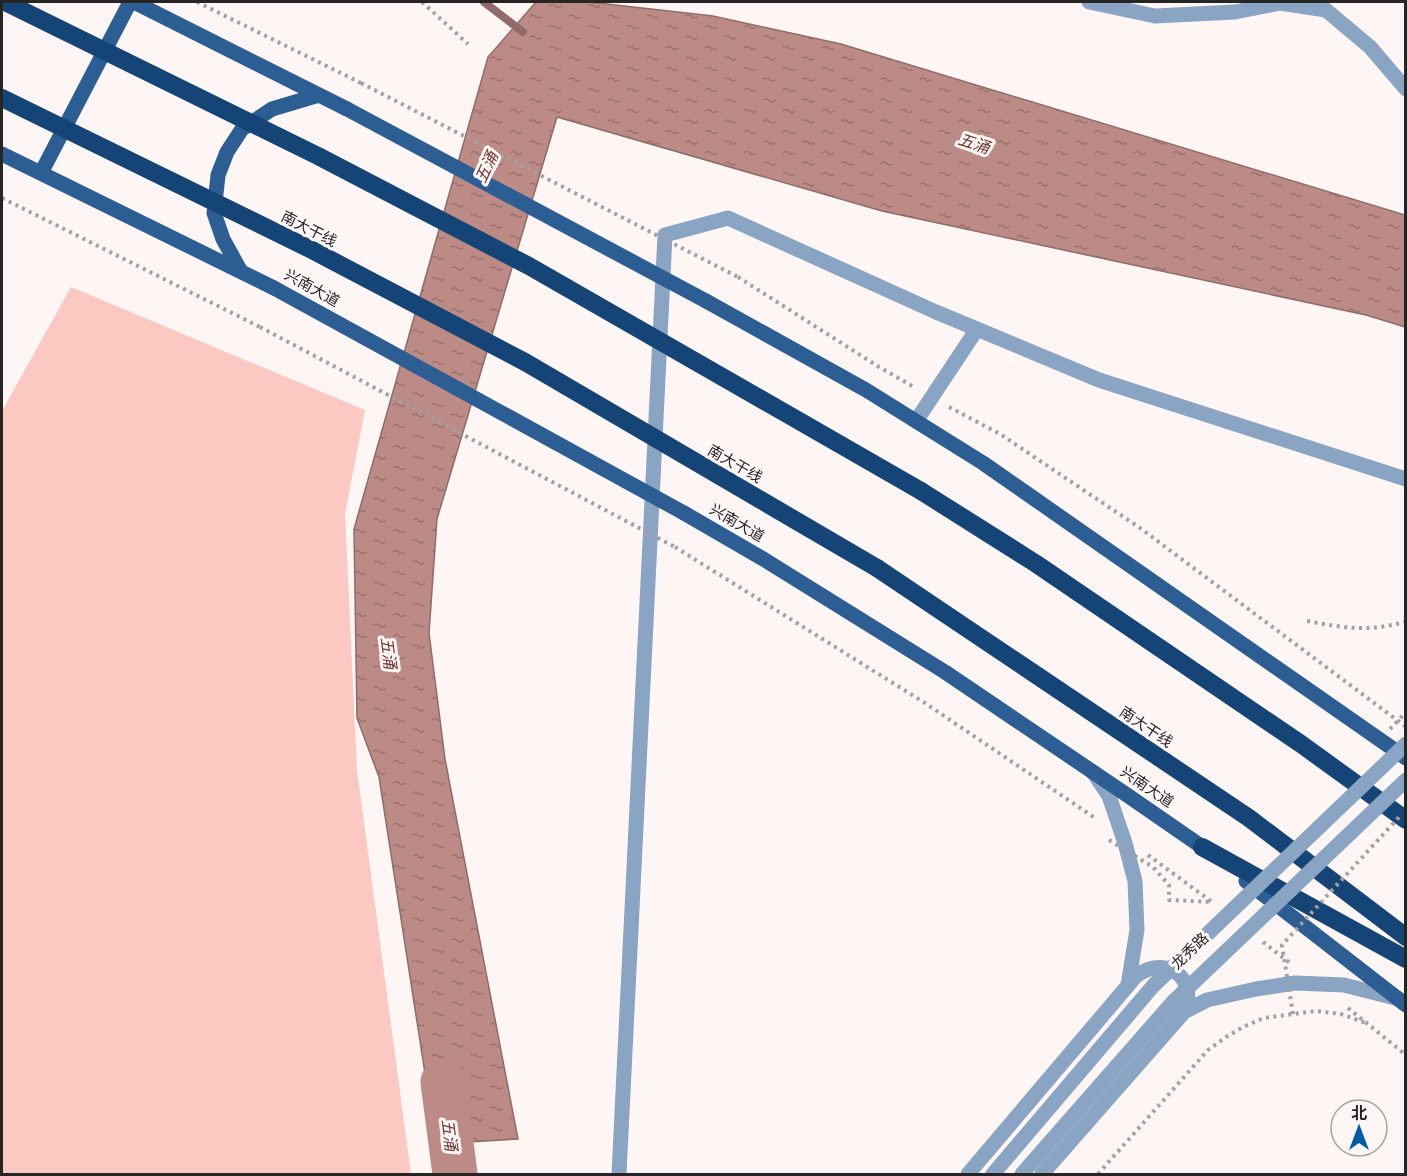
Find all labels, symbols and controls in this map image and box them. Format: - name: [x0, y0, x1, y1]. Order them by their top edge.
- water label: 五涌: [955, 129, 994, 160]
- water label: 五涌: [470, 146, 504, 187]
- street label: 南大干线: [278, 206, 340, 252]
- street label: 兴南大道: [281, 265, 343, 311]
- street label: 南大干线: [704, 440, 766, 488]
- street label: 兴南大道: [706, 499, 768, 547]
- water label: 五涌: [375, 636, 401, 672]
- street label: 南大干线: [1116, 702, 1176, 752]
- street label: 兴南大道: [1117, 762, 1177, 812]
- street label: 龙秀路: [1167, 928, 1213, 974]
- north arrow: [1329, 1098, 1389, 1158]
- text: 北: [1351, 1103, 1367, 1125]
- water label: 五涌: [436, 1118, 462, 1154]

